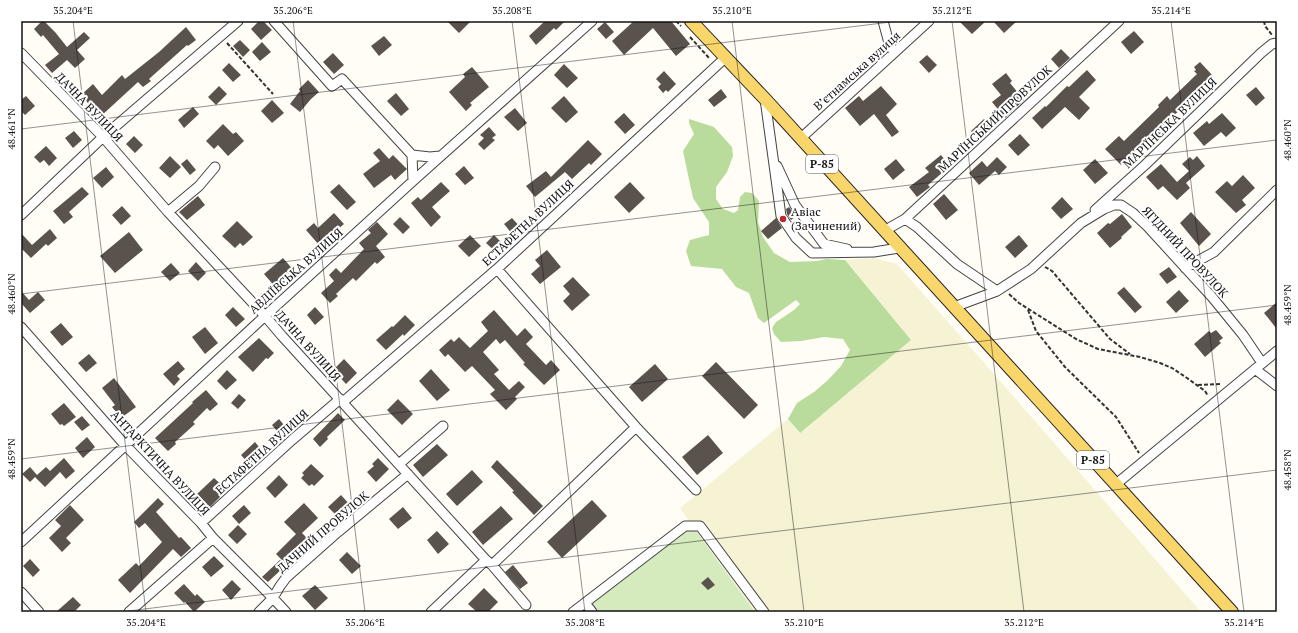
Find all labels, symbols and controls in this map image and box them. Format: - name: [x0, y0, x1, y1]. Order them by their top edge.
- text: 35.204°E: [53, 4, 93, 17]
- text: 35.206°E: [273, 4, 313, 17]
- text: 35.208°E: [492, 4, 532, 17]
- text: 35.210°E: [712, 4, 752, 17]
- text: 35.212°E: [932, 4, 972, 17]
- text: 35.214°E: [1151, 4, 1191, 17]
- street label: Вʼєтнамська вулиця: [810, 28, 903, 114]
- street label: МАРІЇНСЬКИЙ ПРОВУЛОК: [935, 62, 1055, 175]
- street label: ДАЧНА ВУЛИЦЯ: [52, 69, 127, 145]
- street label: МАРІЇНСЬКА ВУЛИЦЯ: [1120, 74, 1220, 171]
- text: 48.461°N: [5, 108, 18, 150]
- text: 48.460°N: [1281, 119, 1294, 161]
- road number: Р-85: [806, 155, 838, 173]
- street label: ЕСТАФЕТНА ВУЛИЦЯ: [479, 176, 577, 269]
- street label: ЯГІДНИЙ ПРОВУЛОК: [1139, 203, 1232, 301]
- place label: Авіас (Зачинений): [791, 204, 861, 233]
- marker: Авіас (Зачинений): [778, 214, 788, 224]
- street label: АВДІЇВСЬКА ВУЛИЦЯ: [246, 224, 346, 317]
- text: 48.460°N: [5, 273, 18, 315]
- text: 48.459°N: [1281, 284, 1294, 326]
- street label: ДАЧНА ВУЛИЦЯ: [272, 307, 345, 385]
- street label: ЕСТАФЕТНА ВУЛИЦЯ: [212, 406, 311, 497]
- street label: АНТАРКТИЧНА ВУЛИЦЯ: [108, 407, 213, 519]
- text: 48.459°N: [5, 438, 18, 480]
- text: 48.458°N: [1281, 449, 1294, 491]
- road number: Р-85: [1077, 451, 1109, 469]
- street label: ДАЧНИЙ ПРОВУЛОК: [274, 488, 372, 575]
- text: 35.204°E: [126, 616, 166, 629]
- text: 35.206°E: [345, 616, 385, 629]
- text: 35.208°E: [565, 616, 605, 629]
- text: 35.210°E: [784, 616, 824, 629]
- text: 35.212°E: [1004, 616, 1044, 629]
- text: 35.214°E: [1224, 616, 1264, 629]

